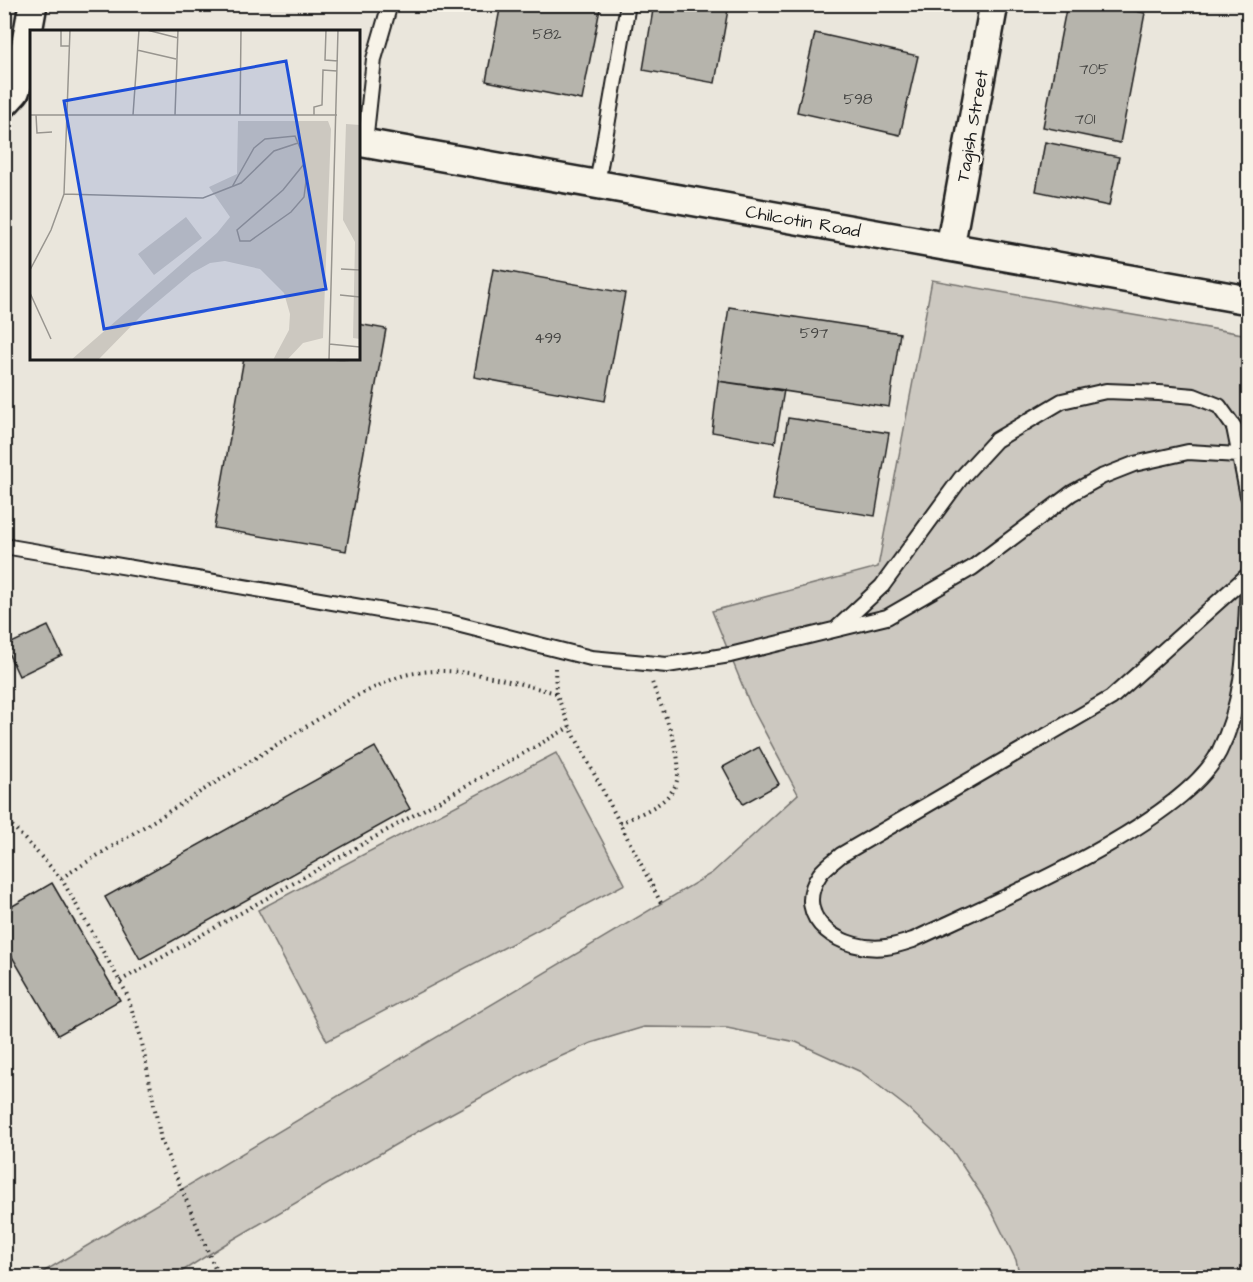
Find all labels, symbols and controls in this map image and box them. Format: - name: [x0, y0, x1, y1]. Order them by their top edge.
- house number: 582: [533, 24, 562, 45]
- inset map: [30, 30, 360, 360]
- house number: 705: [1079, 59, 1109, 80]
- street label: Tagish Street: [950, 68, 996, 184]
- house number: 598: [844, 89, 873, 110]
- house number: 701: [1075, 109, 1095, 130]
- street label: Chilcotin Road: [743, 199, 862, 244]
- house number: 597: [800, 323, 828, 344]
- house number: 499: [534, 328, 562, 349]

